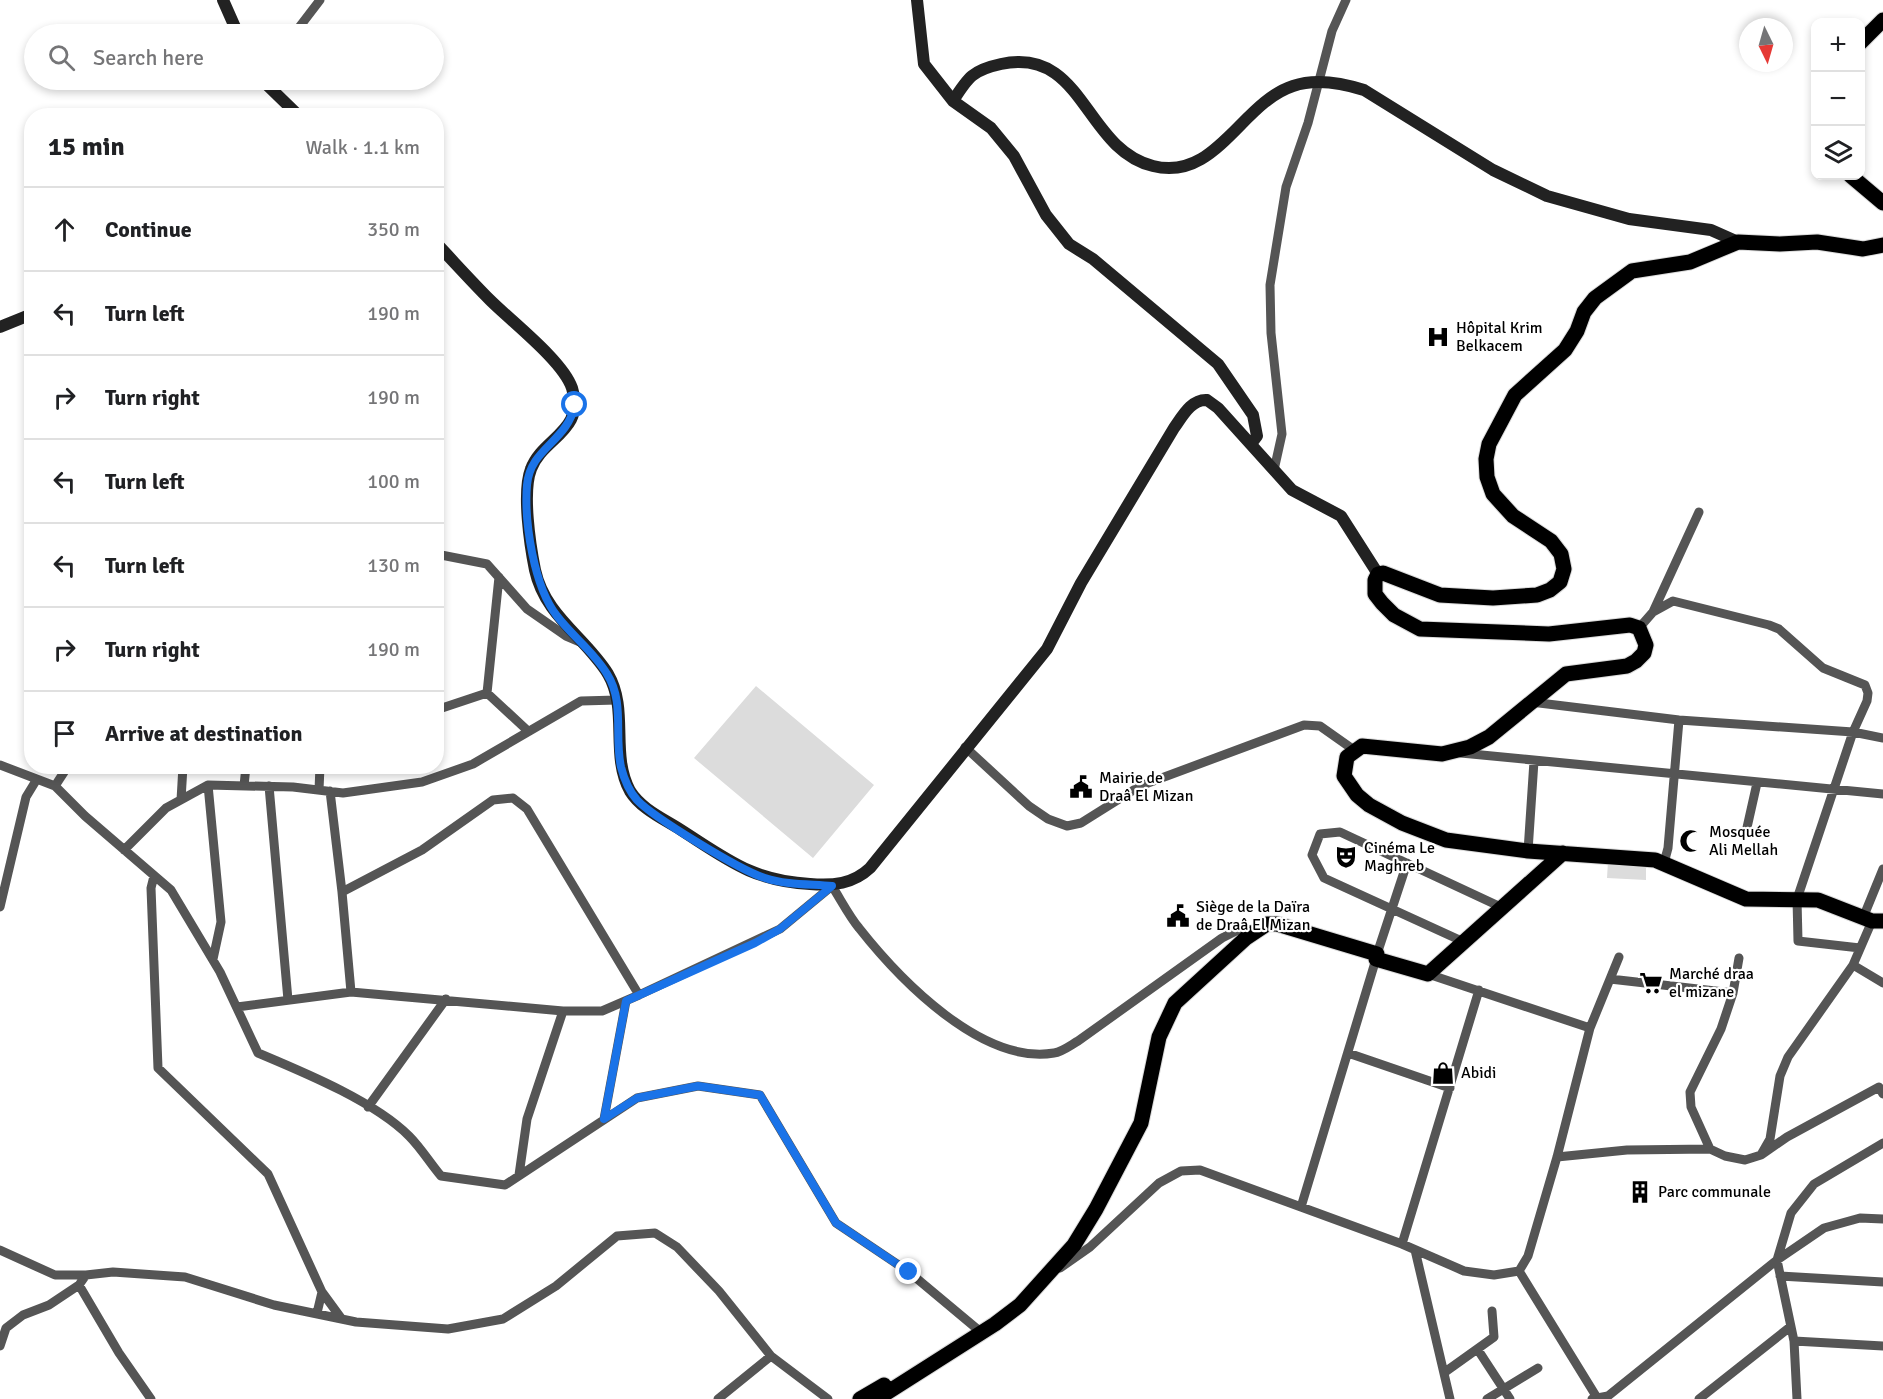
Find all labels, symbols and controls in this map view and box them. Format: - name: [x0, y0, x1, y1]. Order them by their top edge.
- north arrow: [1739, 18, 1793, 72]
- map controls: [1811, 18, 1865, 180]
- button: +: [1811, 18, 1865, 72]
- search box: [24, 24, 444, 90]
- icon: search: [45, 41, 78, 74]
- text: Search here: [93, 44, 204, 71]
- button: −: [1811, 72, 1865, 126]
- button: layers: [1811, 126, 1865, 180]
- text: 15 min: [48, 131, 125, 163]
- text: Walk · 1.1 km: [306, 135, 420, 160]
- icon: ahead: [48, 213, 81, 246]
- text: Continue: [105, 216, 192, 243]
- text: 350 m: [367, 217, 420, 242]
- icon: left: [48, 297, 81, 330]
- text: Turn left: [105, 300, 185, 327]
- text: 190 m: [367, 301, 420, 326]
- place label: Hôpital Krim Belkacem: [1456, 318, 1543, 356]
- hospital icon: Hôpital Krim Belkacem: [1425, 324, 1451, 350]
- icon: right: [48, 381, 81, 414]
- text: Turn right: [105, 384, 200, 411]
- text: 190 m: [367, 385, 420, 410]
- route start: [561, 391, 587, 417]
- icon: left: [48, 465, 81, 498]
- text: Turn left: [105, 468, 185, 495]
- text: 100 m: [367, 469, 420, 494]
- icon: left: [48, 549, 81, 582]
- text: Turn left: [105, 552, 185, 579]
- text: 130 m: [367, 553, 420, 578]
- icon: right: [48, 633, 81, 666]
- text: Turn right: [105, 636, 200, 663]
- text: 190 m: [367, 637, 420, 662]
- icon: arrive: [48, 717, 81, 750]
- text: Arrive at destination: [105, 720, 302, 747]
- place label: Mairie de Draâ El Mizan: [1099, 768, 1193, 806]
- public building icon: Mairie de Draâ El Mizan: [1068, 774, 1094, 800]
- place label: Mosquée Ali Mellah: [1709, 822, 1778, 860]
- mosque icon: Mosquée Ali Mellah: [1678, 828, 1704, 854]
- place label: Cinéma Le Maghreb: [1364, 838, 1435, 876]
- theatre icon: Cinéma Le Maghreb: [1333, 844, 1359, 870]
- place label: Siège de la Daïra de Draâ El Mizan: [1196, 897, 1310, 935]
- public building icon: Siège de la Daïra de Draâ El Mizan: [1165, 903, 1191, 929]
- place label: Marché draa el mizane: [1669, 964, 1754, 1002]
- supermarket icon: Marché draa el mizane: [1638, 970, 1664, 996]
- shop icon: Abidi: [1430, 1060, 1456, 1086]
- place label: Abidi: [1461, 1063, 1496, 1083]
- building icon: Parc communale: [1627, 1179, 1653, 1205]
- place label: Parc communale: [1658, 1182, 1771, 1202]
- route end: [895, 1258, 921, 1284]

